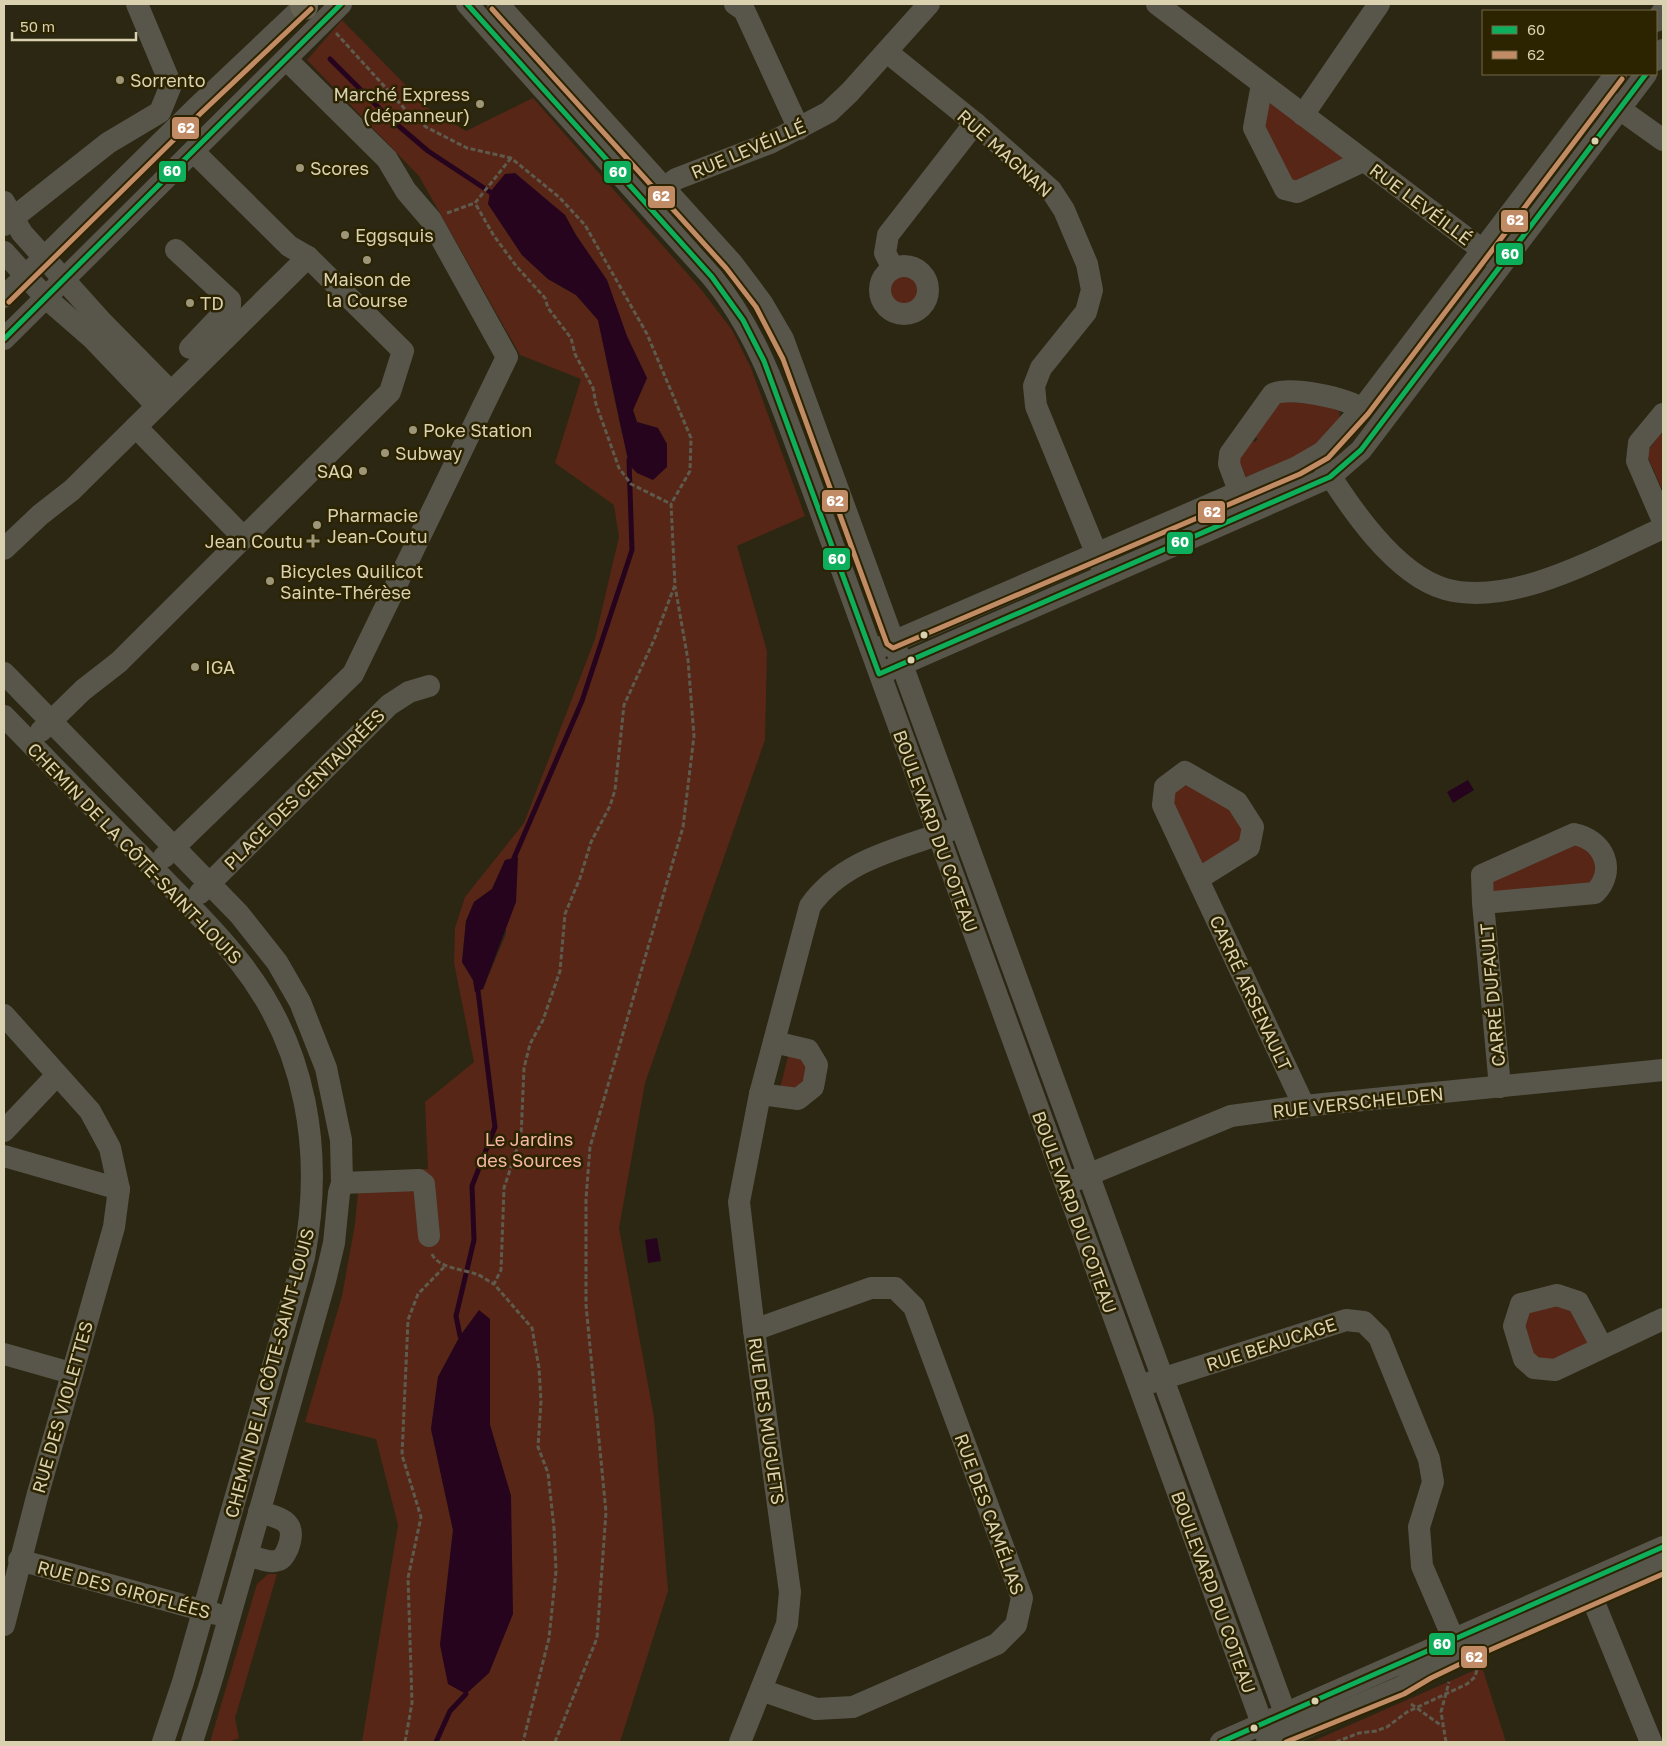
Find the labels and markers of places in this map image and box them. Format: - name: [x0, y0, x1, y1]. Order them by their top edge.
- place label: Sorrento: [130, 69, 206, 91]
- marker: Sorrento: [114, 74, 126, 86]
- place label: Marché Express (dépanneur): [333, 83, 470, 126]
- marker: Marché Express (dépanneur): [474, 98, 486, 110]
- unlabelled marker: [1590, 136, 1600, 146]
- place label: Scores: [310, 157, 369, 179]
- marker: Scores: [294, 162, 306, 174]
- place label: Eggsquis: [355, 224, 434, 246]
- marker: Eggsquis: [339, 229, 351, 241]
- marker: Maison de la Course: [361, 254, 373, 266]
- place label: Maison de la Course: [323, 268, 411, 311]
- place label: TD: [200, 292, 224, 314]
- marker: TD: [184, 297, 196, 309]
- place label: Poke Station: [423, 419, 532, 441]
- marker: Poke Station: [407, 424, 419, 436]
- place label: Subway: [395, 442, 462, 464]
- marker: Subway: [379, 447, 391, 459]
- place label: SAQ: [317, 460, 353, 482]
- marker: SAQ: [357, 465, 369, 477]
- place label: Pharmacie Jean-Coutu: [327, 504, 428, 547]
- marker: Pharmacie Jean-Coutu: [311, 519, 323, 531]
- place label: Jean Coutu: [205, 530, 303, 552]
- marker: Jean Coutu: [307, 535, 319, 547]
- place label: Bicycles Quilicot Sainte-Thérèse: [280, 560, 423, 603]
- marker: Bicycles Quilicot Sainte-Thérèse: [264, 575, 276, 587]
- unlabelled marker: [919, 630, 929, 640]
- unlabelled marker: [906, 655, 916, 665]
- place label: IGA: [205, 656, 235, 678]
- marker: IGA: [189, 661, 201, 673]
- unlabelled marker: [1310, 1696, 1320, 1706]
- unlabelled marker: [1249, 1723, 1259, 1733]

